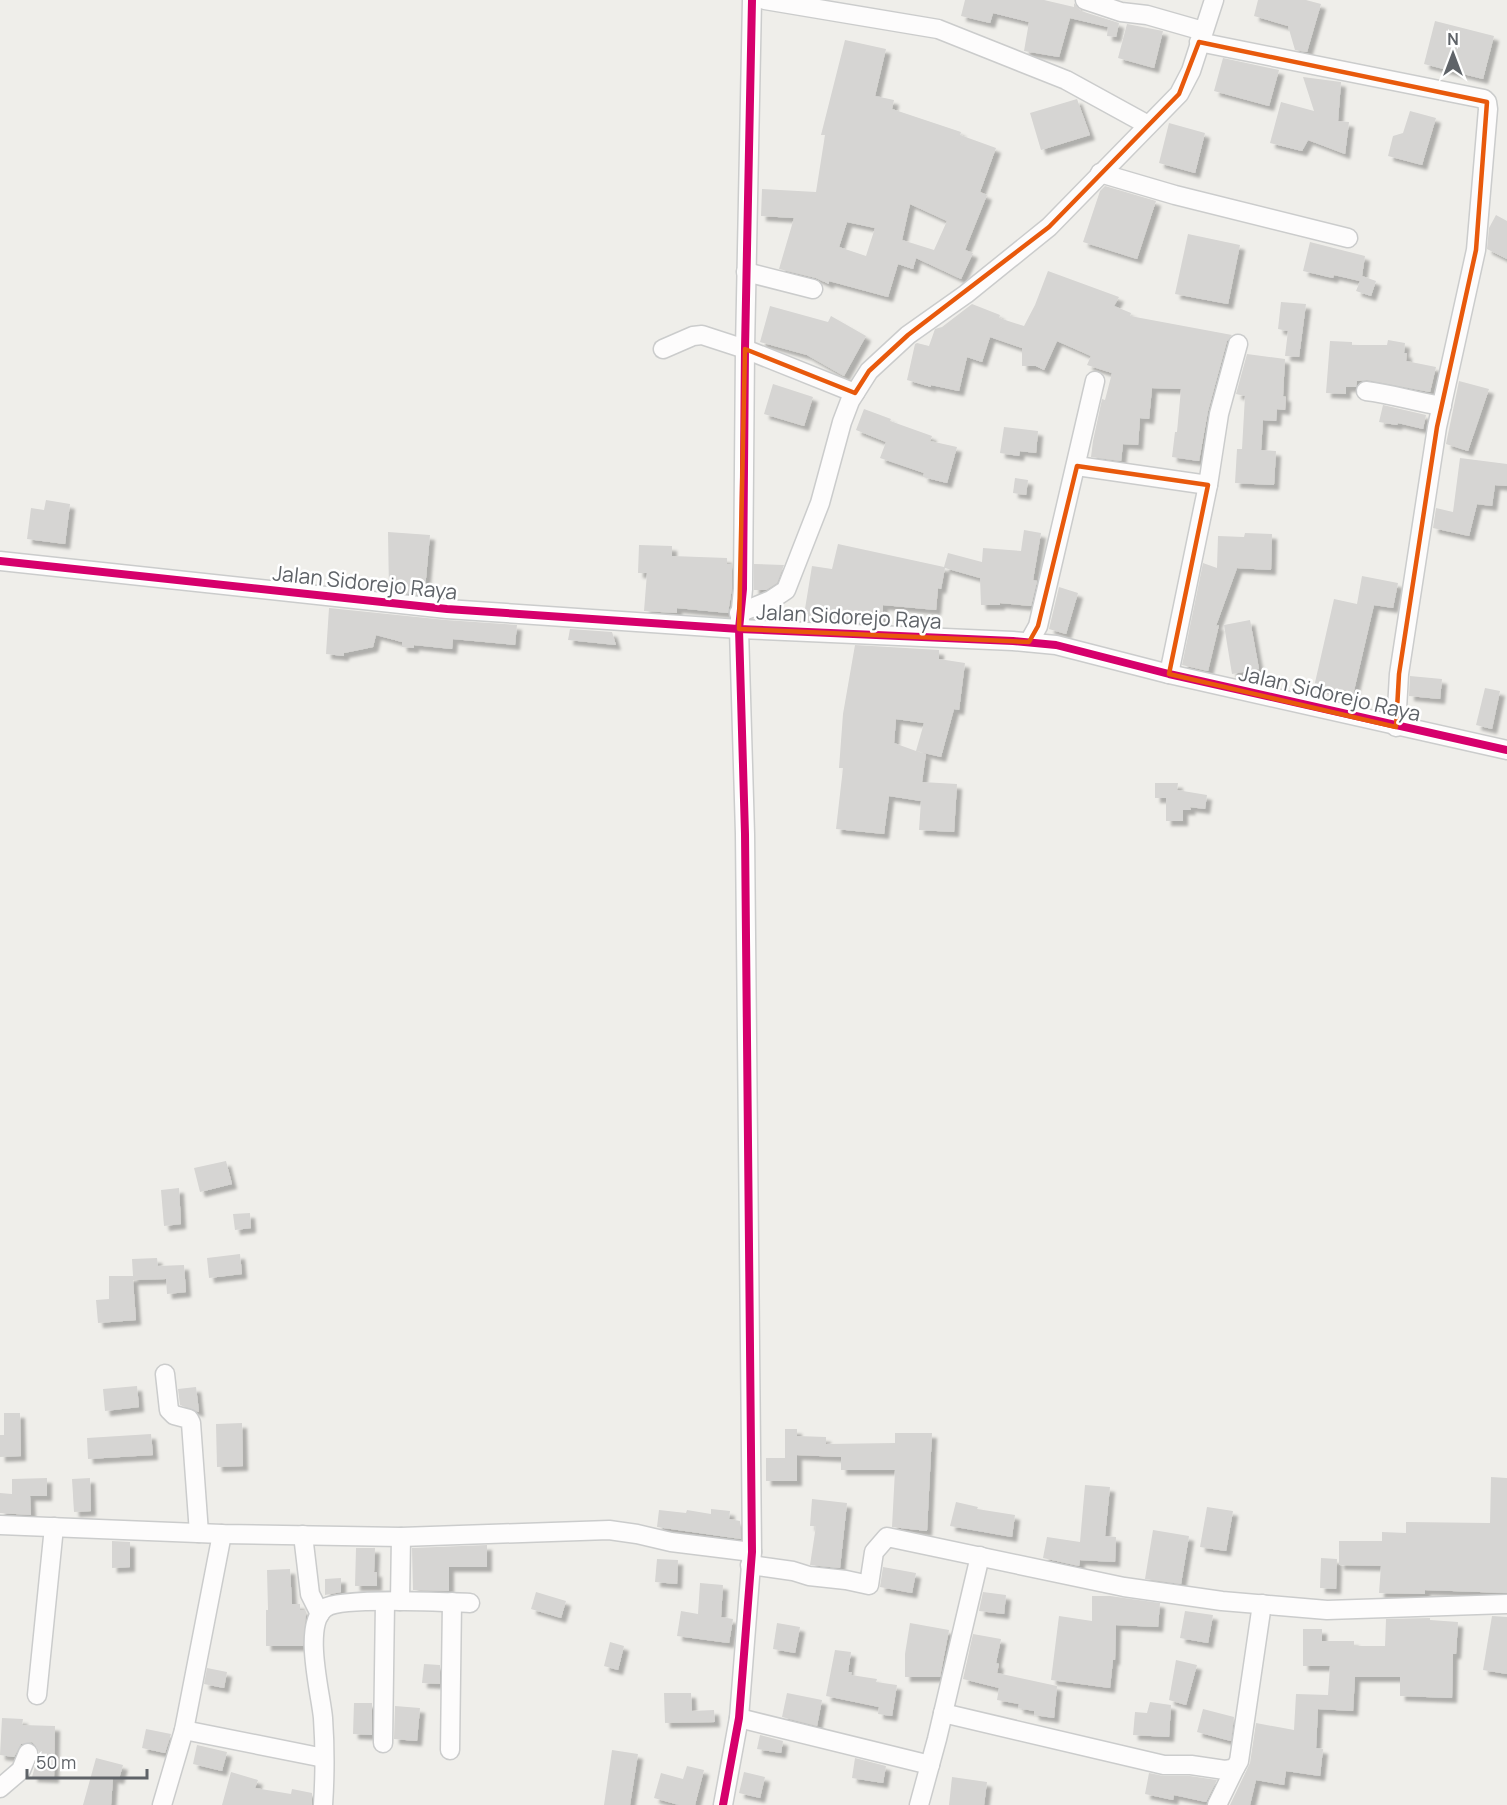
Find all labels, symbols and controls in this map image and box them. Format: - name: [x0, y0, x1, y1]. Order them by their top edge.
- north arrow: [1423, 24, 1483, 84]
- text: N: [1447, 28, 1459, 50]
- street label: Jalan Sidorejo Raya: [271, 558, 459, 606]
- street label: Jalan Sidorejo Raya: [756, 597, 942, 635]
- street label: Jalan Sidorejo Raya: [1236, 658, 1424, 728]
- scale bar: [27, 1742, 147, 1780]
- text: 50 m: [36, 1750, 76, 1774]

